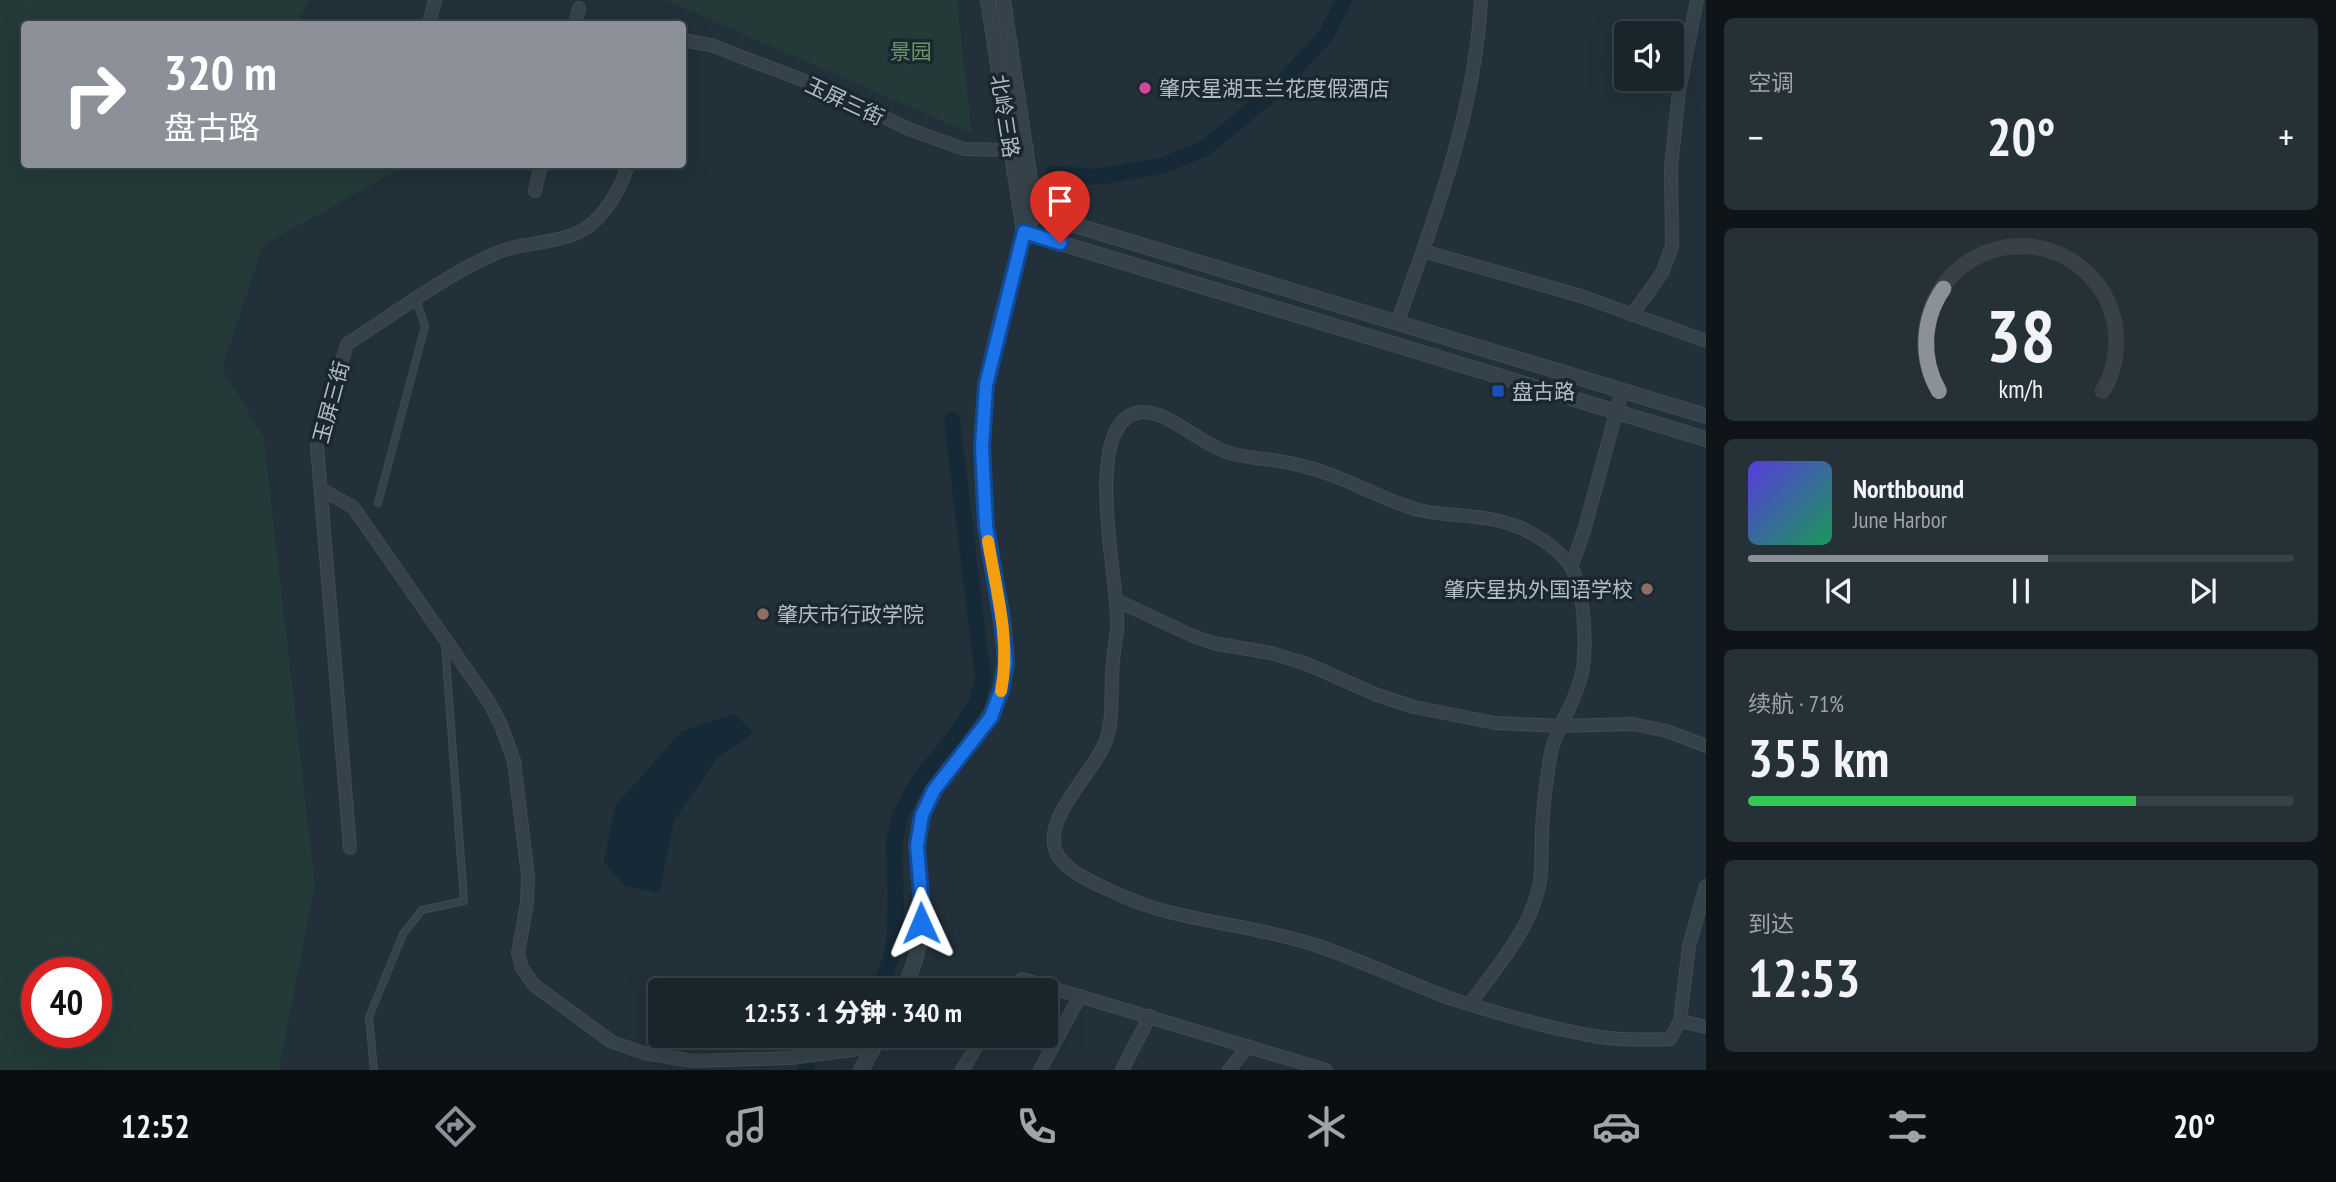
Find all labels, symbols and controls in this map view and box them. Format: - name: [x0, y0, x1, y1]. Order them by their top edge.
- map controls: [1614, 21, 1684, 91]
- button: sound: [1614, 21, 1684, 91]
- park label: 景园: [890, 38, 932, 65]
- text: 320 m: [164, 40, 277, 104]
- icon: right: [49, 49, 140, 140]
- text: 空调: [1748, 68, 1794, 97]
- street label: 玉屏三街: [801, 71, 889, 131]
- street label: 北岭三路: [985, 72, 1025, 160]
- place label: 肇庆星湖玉兰花度假酒店: [1159, 75, 1390, 102]
- marker: 肇庆星湖玉兰花度假酒店: [1137, 80, 1153, 96]
- text: 20°: [1987, 103, 2055, 170]
- text: 盘古路: [164, 106, 260, 148]
- text: −: [1748, 112, 1764, 161]
- text: +: [2278, 112, 2294, 161]
- pin: [1030, 171, 1090, 243]
- icon: arrive: [1041, 182, 1079, 220]
- text: 38: [1986, 287, 2056, 381]
- street label: 玉屏三街: [307, 358, 355, 446]
- text: km/h: [1999, 372, 2043, 404]
- place label: 盘古路: [1512, 378, 1575, 405]
- marker: 盘古路: [1490, 383, 1506, 399]
- text: Northbound: [1853, 472, 1964, 505]
- text: June Harbor: [1853, 505, 1947, 534]
- icon: previous: [1820, 572, 1858, 610]
- icon: pause: [2002, 572, 2040, 610]
- icon: next: [2184, 572, 2222, 610]
- place label: 肇庆星执外国语学校: [1444, 576, 1633, 603]
- marker: 肇庆星执外国语学校: [1639, 581, 1655, 597]
- place label: 肇庆市行政学院: [777, 601, 924, 628]
- marker: 肇庆市行政学院: [755, 606, 771, 622]
- text: 续航 · 71%: [1748, 689, 1844, 718]
- text: 355 km: [1748, 724, 1889, 791]
- position arrow: [884, 886, 958, 960]
- text: 到达: [1748, 909, 1794, 938]
- text: 12:53: [1748, 944, 1860, 1011]
- speed limit sign: 40: [21, 957, 112, 1048]
- text: 12:53 · 1 分钟 · 340 m: [744, 996, 962, 1029]
- icon: directions: [431, 1102, 480, 1151]
- icon: music: [722, 1102, 771, 1151]
- icon: phone: [1012, 1102, 1061, 1151]
- icon: climate: [1302, 1102, 1351, 1151]
- icon: car: [1592, 1102, 1641, 1151]
- icon: filters: [1883, 1102, 1932, 1151]
- text: 12:52: [121, 1105, 190, 1147]
- text: 20°: [2173, 1105, 2215, 1147]

